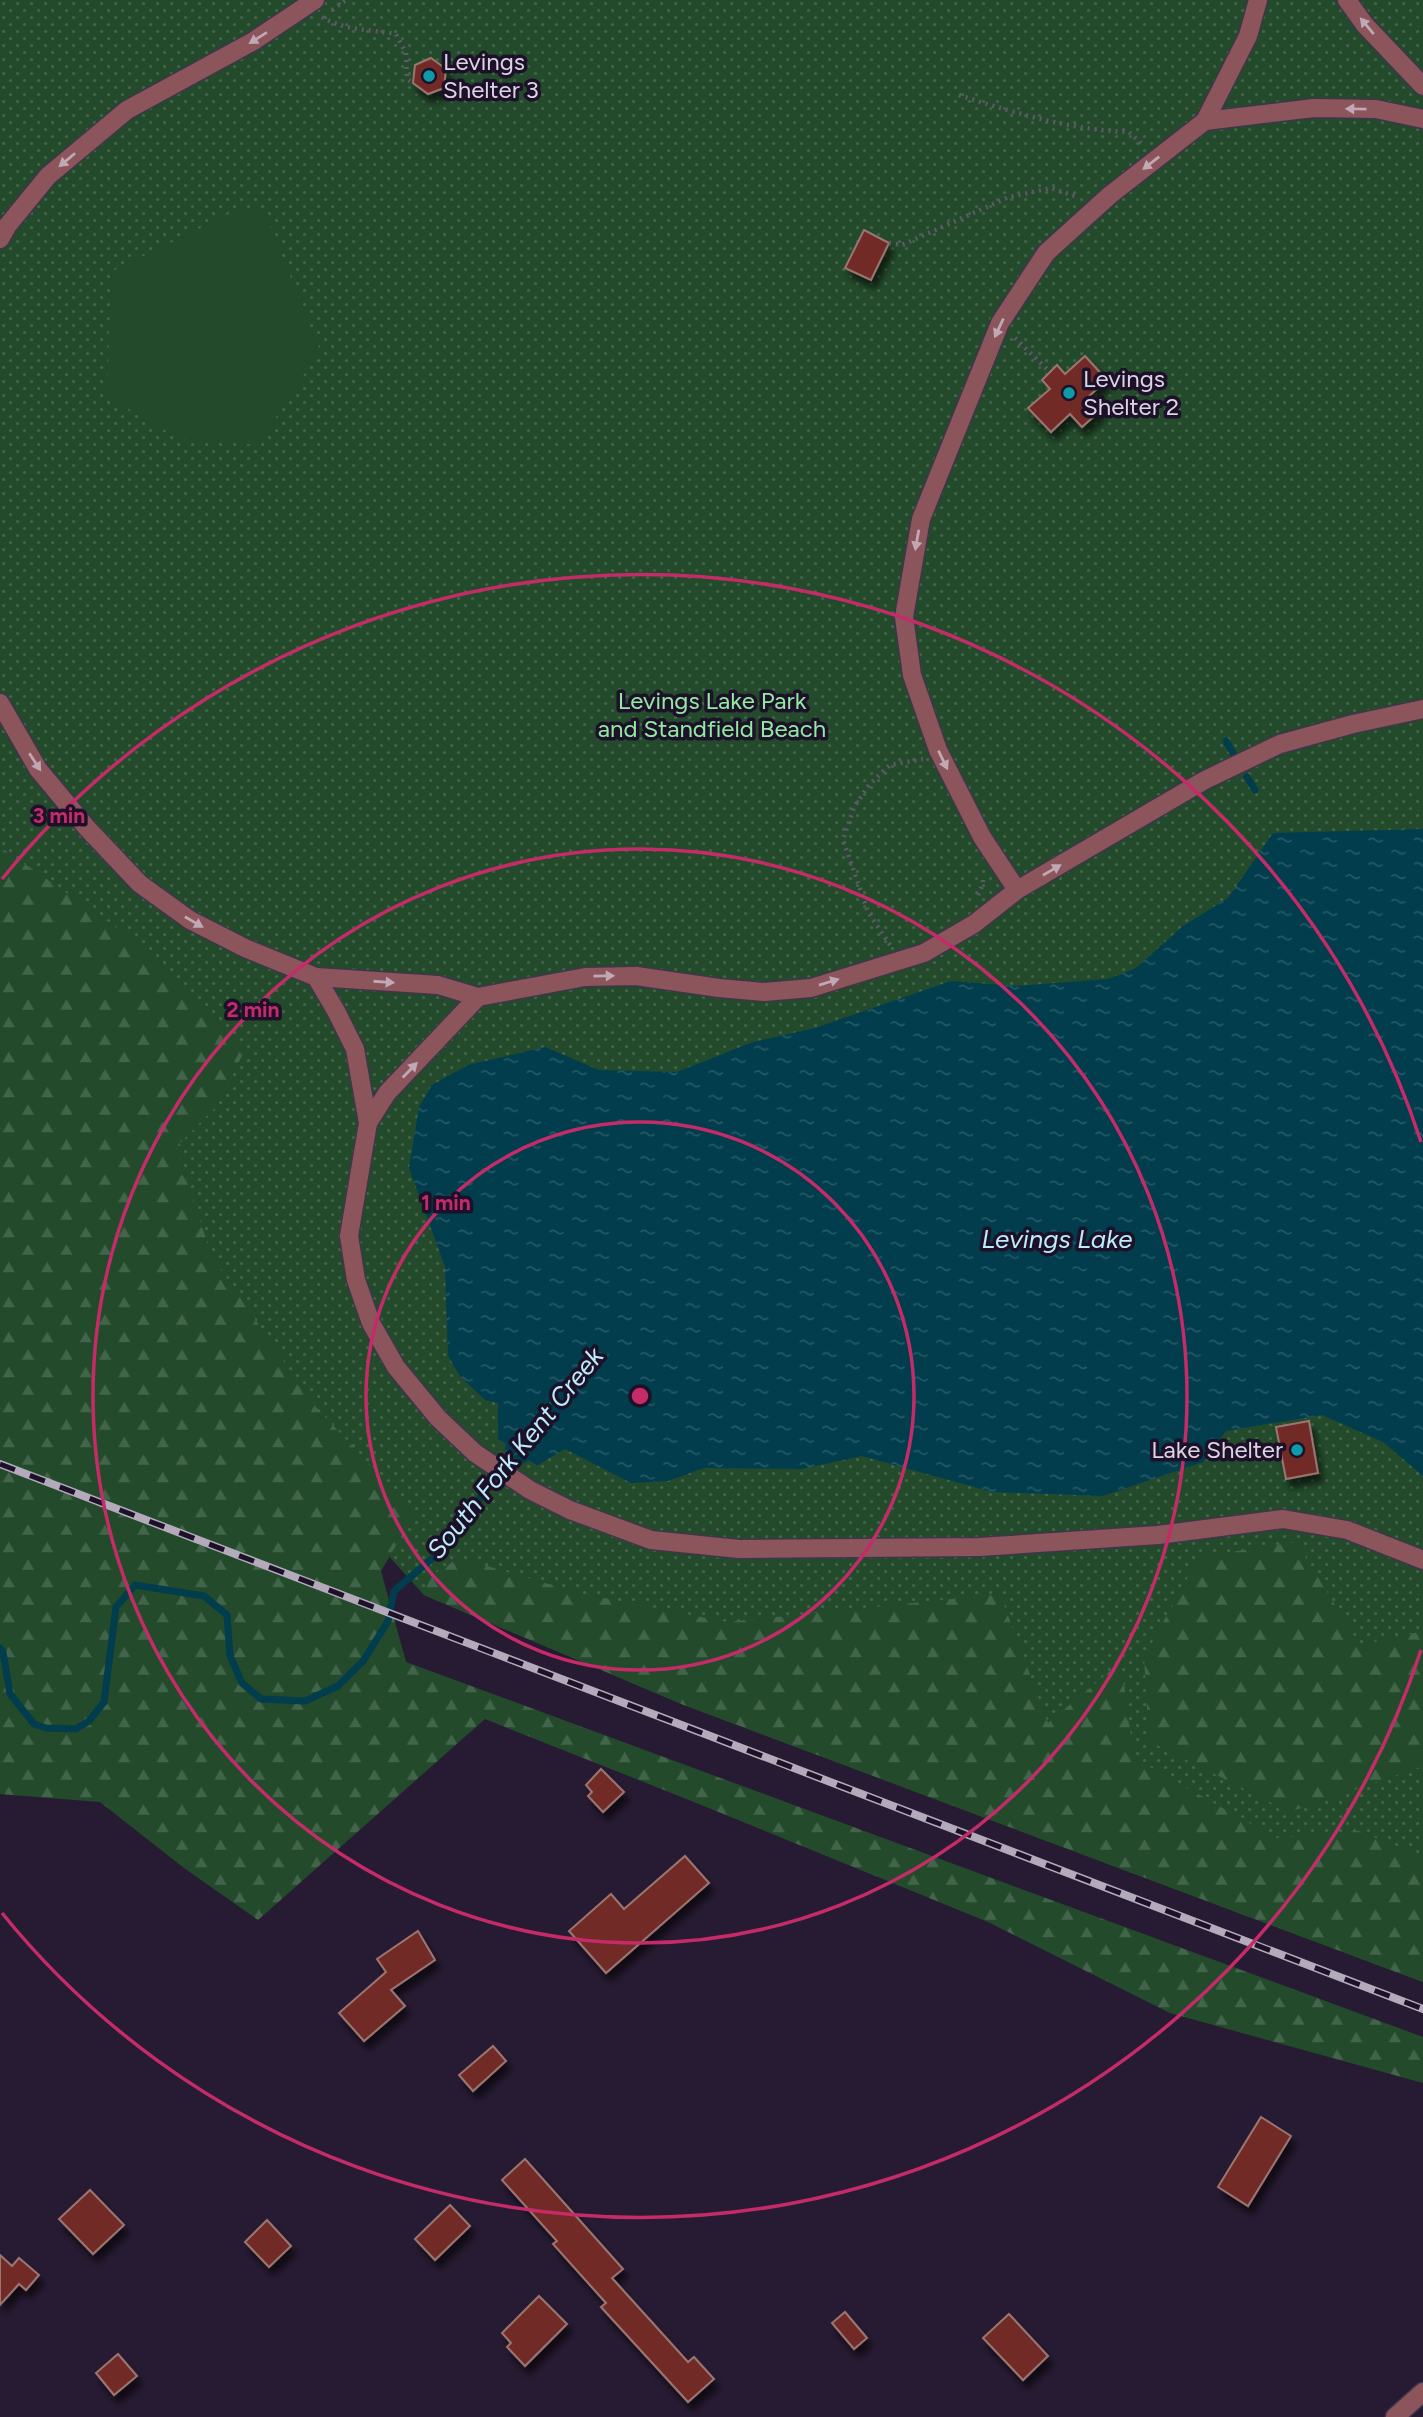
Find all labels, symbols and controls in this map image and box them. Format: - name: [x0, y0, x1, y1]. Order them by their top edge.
- one-way arrow: [1359, 17, 1375, 35]
- one-way arrow: [248, 31, 267, 44]
- place label: Levings Shelter 3: [443, 47, 539, 104]
- marker: Levings Shelter 3: [421, 68, 437, 84]
- one-way arrow: [1344, 103, 1366, 114]
- one-way arrow: [59, 152, 76, 167]
- one-way arrow: [1143, 155, 1161, 170]
- one-way arrow: [993, 318, 1004, 338]
- place label: Levings Shelter 2: [1083, 364, 1179, 421]
- marker: Levings Shelter 2: [1061, 385, 1077, 401]
- one-way arrow: [911, 529, 922, 551]
- park label: Levings Lake Park and Standfield Beach: [598, 686, 826, 743]
- one-way arrow: [938, 750, 949, 770]
- one-way arrow: [28, 752, 41, 772]
- text: 3 min: [33, 803, 85, 828]
- one-way arrow: [1042, 863, 1061, 876]
- one-way arrow: [185, 916, 204, 928]
- one-way arrow: [593, 971, 615, 982]
- one-way arrow: [373, 977, 395, 988]
- one-way arrow: [819, 977, 840, 987]
- text: 2 min: [227, 997, 279, 1022]
- one-way arrow: [401, 1062, 417, 1079]
- text: 1 min: [421, 1190, 471, 1215]
- water label: Levings Lake: [981, 1223, 1133, 1255]
- water label: South Fork Kent Creek: [420, 1340, 611, 1565]
- centre of rings: [628, 1384, 652, 1408]
- place label: Lake Shelter: [1151, 1435, 1283, 1464]
- marker: Lake Shelter: [1289, 1442, 1305, 1458]

